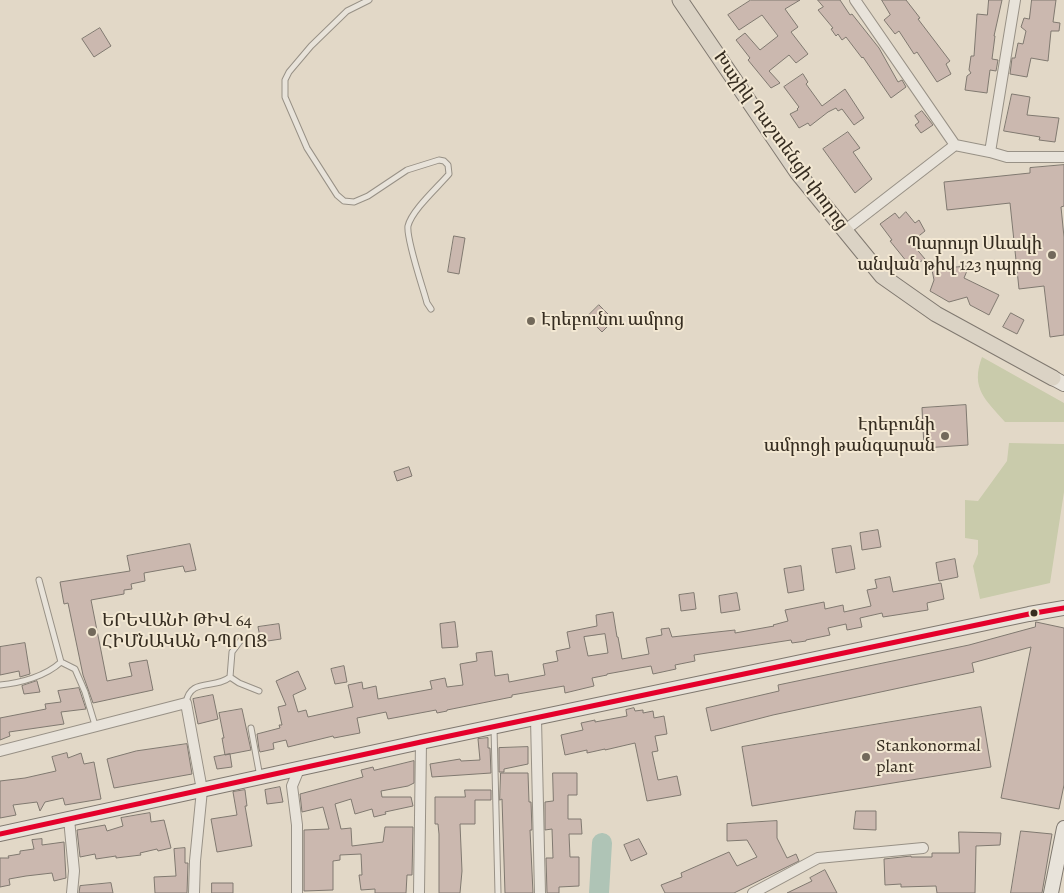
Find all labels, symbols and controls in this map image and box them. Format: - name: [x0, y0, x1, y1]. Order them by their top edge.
- street label: Խաչիկ Դաշտենցի փողոց: [708, 48, 852, 234]
- place label: Պարույր Սևակի անվան թիվ 123 դպրոց: [857, 234, 1042, 276]
- marker: Պարույր Սևակի անվան թիվ 123 դպրոց: [1046, 249, 1058, 261]
- place label: Էրեբունու ամրոց: [541, 310, 684, 332]
- marker: Էրեբունու ամրոց: [525, 315, 537, 327]
- place label: Էրեբունի ամրոցի թանգարան: [764, 415, 935, 458]
- marker: Էրեբունի ամրոցի թանգարան: [939, 430, 951, 442]
- unlabelled marker: [1029, 608, 1039, 618]
- place label: ԵՐԵՎԱՆԻ ԹԻՎ 64 ՀԻՄՆԱԿԱՆ ԴՊՐՈՑ: [102, 611, 267, 654]
- marker: ԵՐԵՎԱՆԻ ԹԻՎ 64 ՀԻՄՆԱԿԱՆ ԴՊՐՈՑ: [86, 626, 98, 638]
- place label: Stankonormal plant: [876, 736, 981, 779]
- marker: Stankonormal plant: [860, 751, 872, 763]

